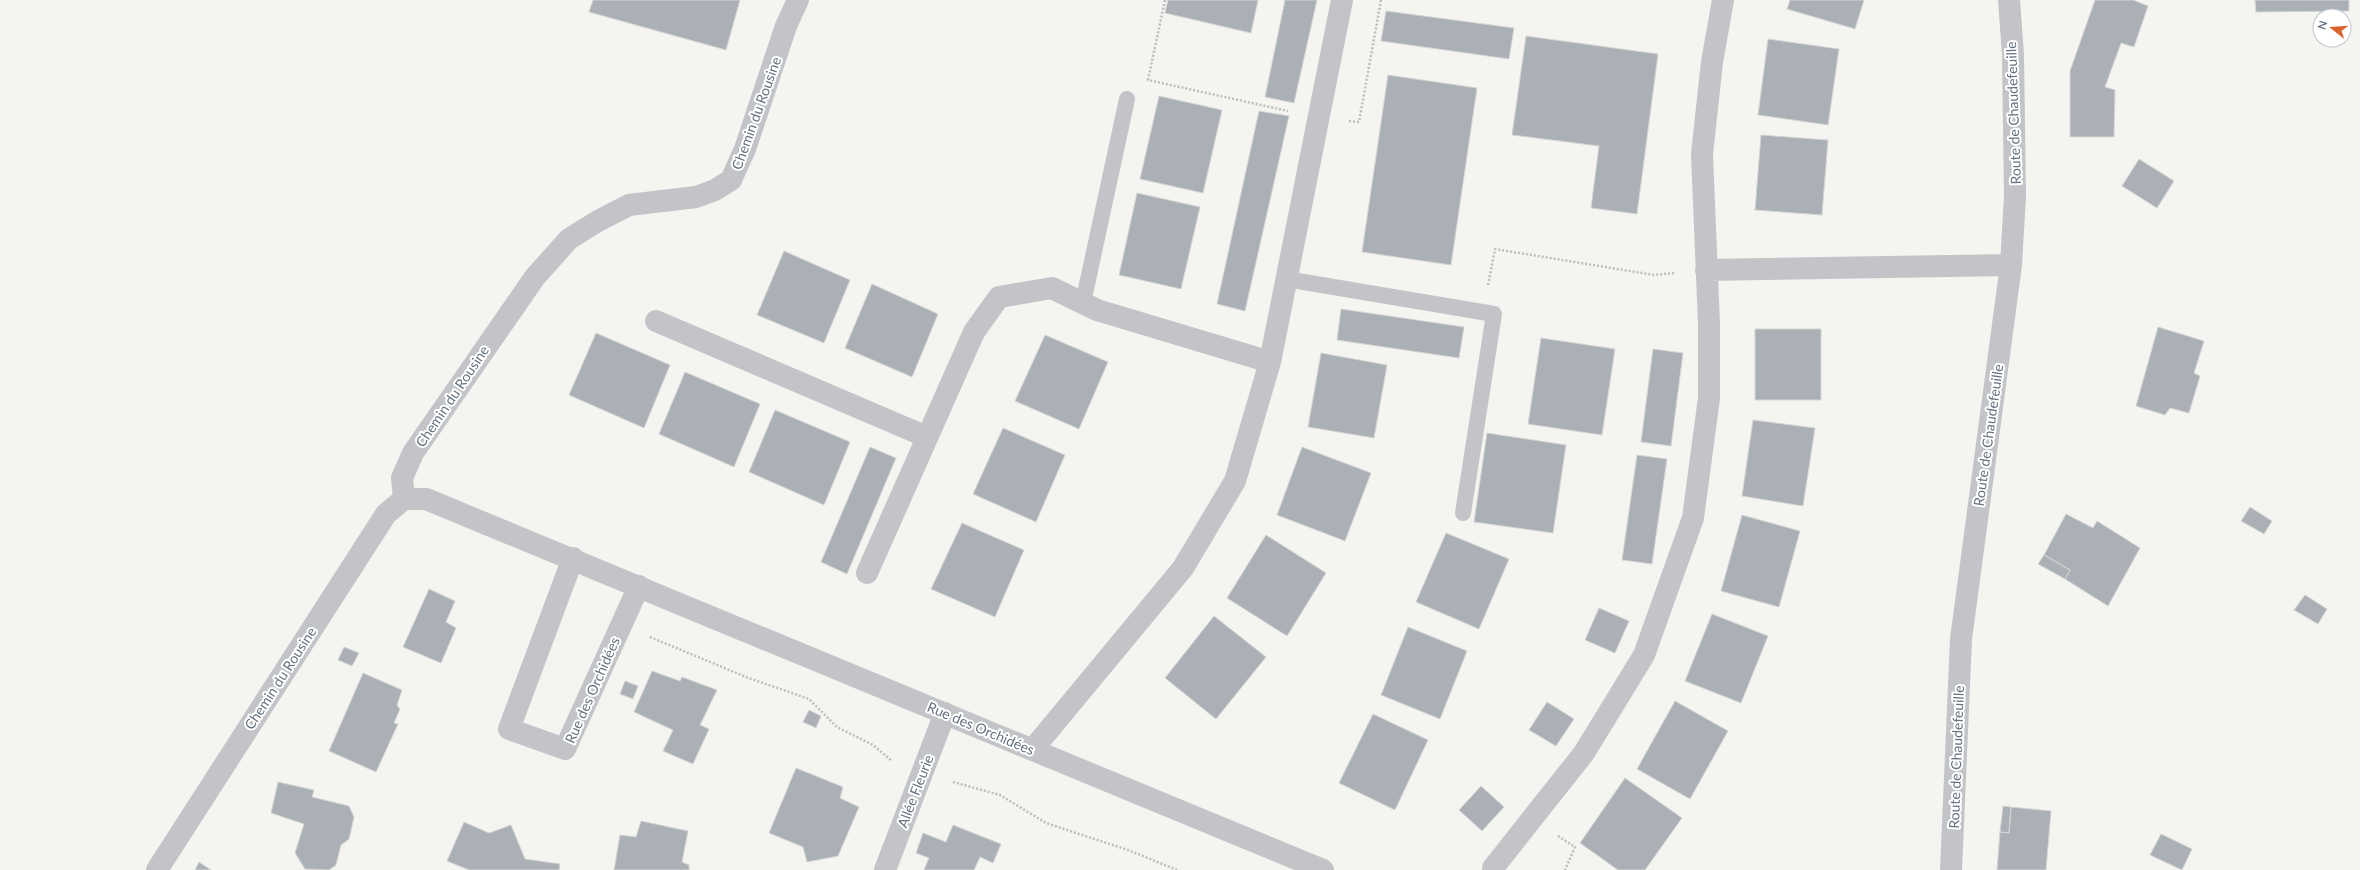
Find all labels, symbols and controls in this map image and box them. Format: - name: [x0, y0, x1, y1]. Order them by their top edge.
- north arrow: [2312, 8, 2352, 48]
- text: N: [2315, 19, 2329, 31]
- street label: Route de Chaudefeuille: [2002, 41, 2024, 185]
- street label: Chemin du Rousine: [728, 54, 784, 172]
- street label: Chemin du Rousine: [412, 342, 492, 450]
- street label: Route de Chaudefeuille: [1970, 363, 2006, 507]
- street label: Chemin du Rousine: [241, 624, 319, 732]
- street label: Rue des Orchidées: [561, 634, 623, 746]
- street label: Route de Chaudefeuille: [1945, 685, 1967, 829]
- street label: Rue des Orchidées: [925, 698, 1037, 758]
- street label: Allée Fleurie: [893, 752, 937, 830]

